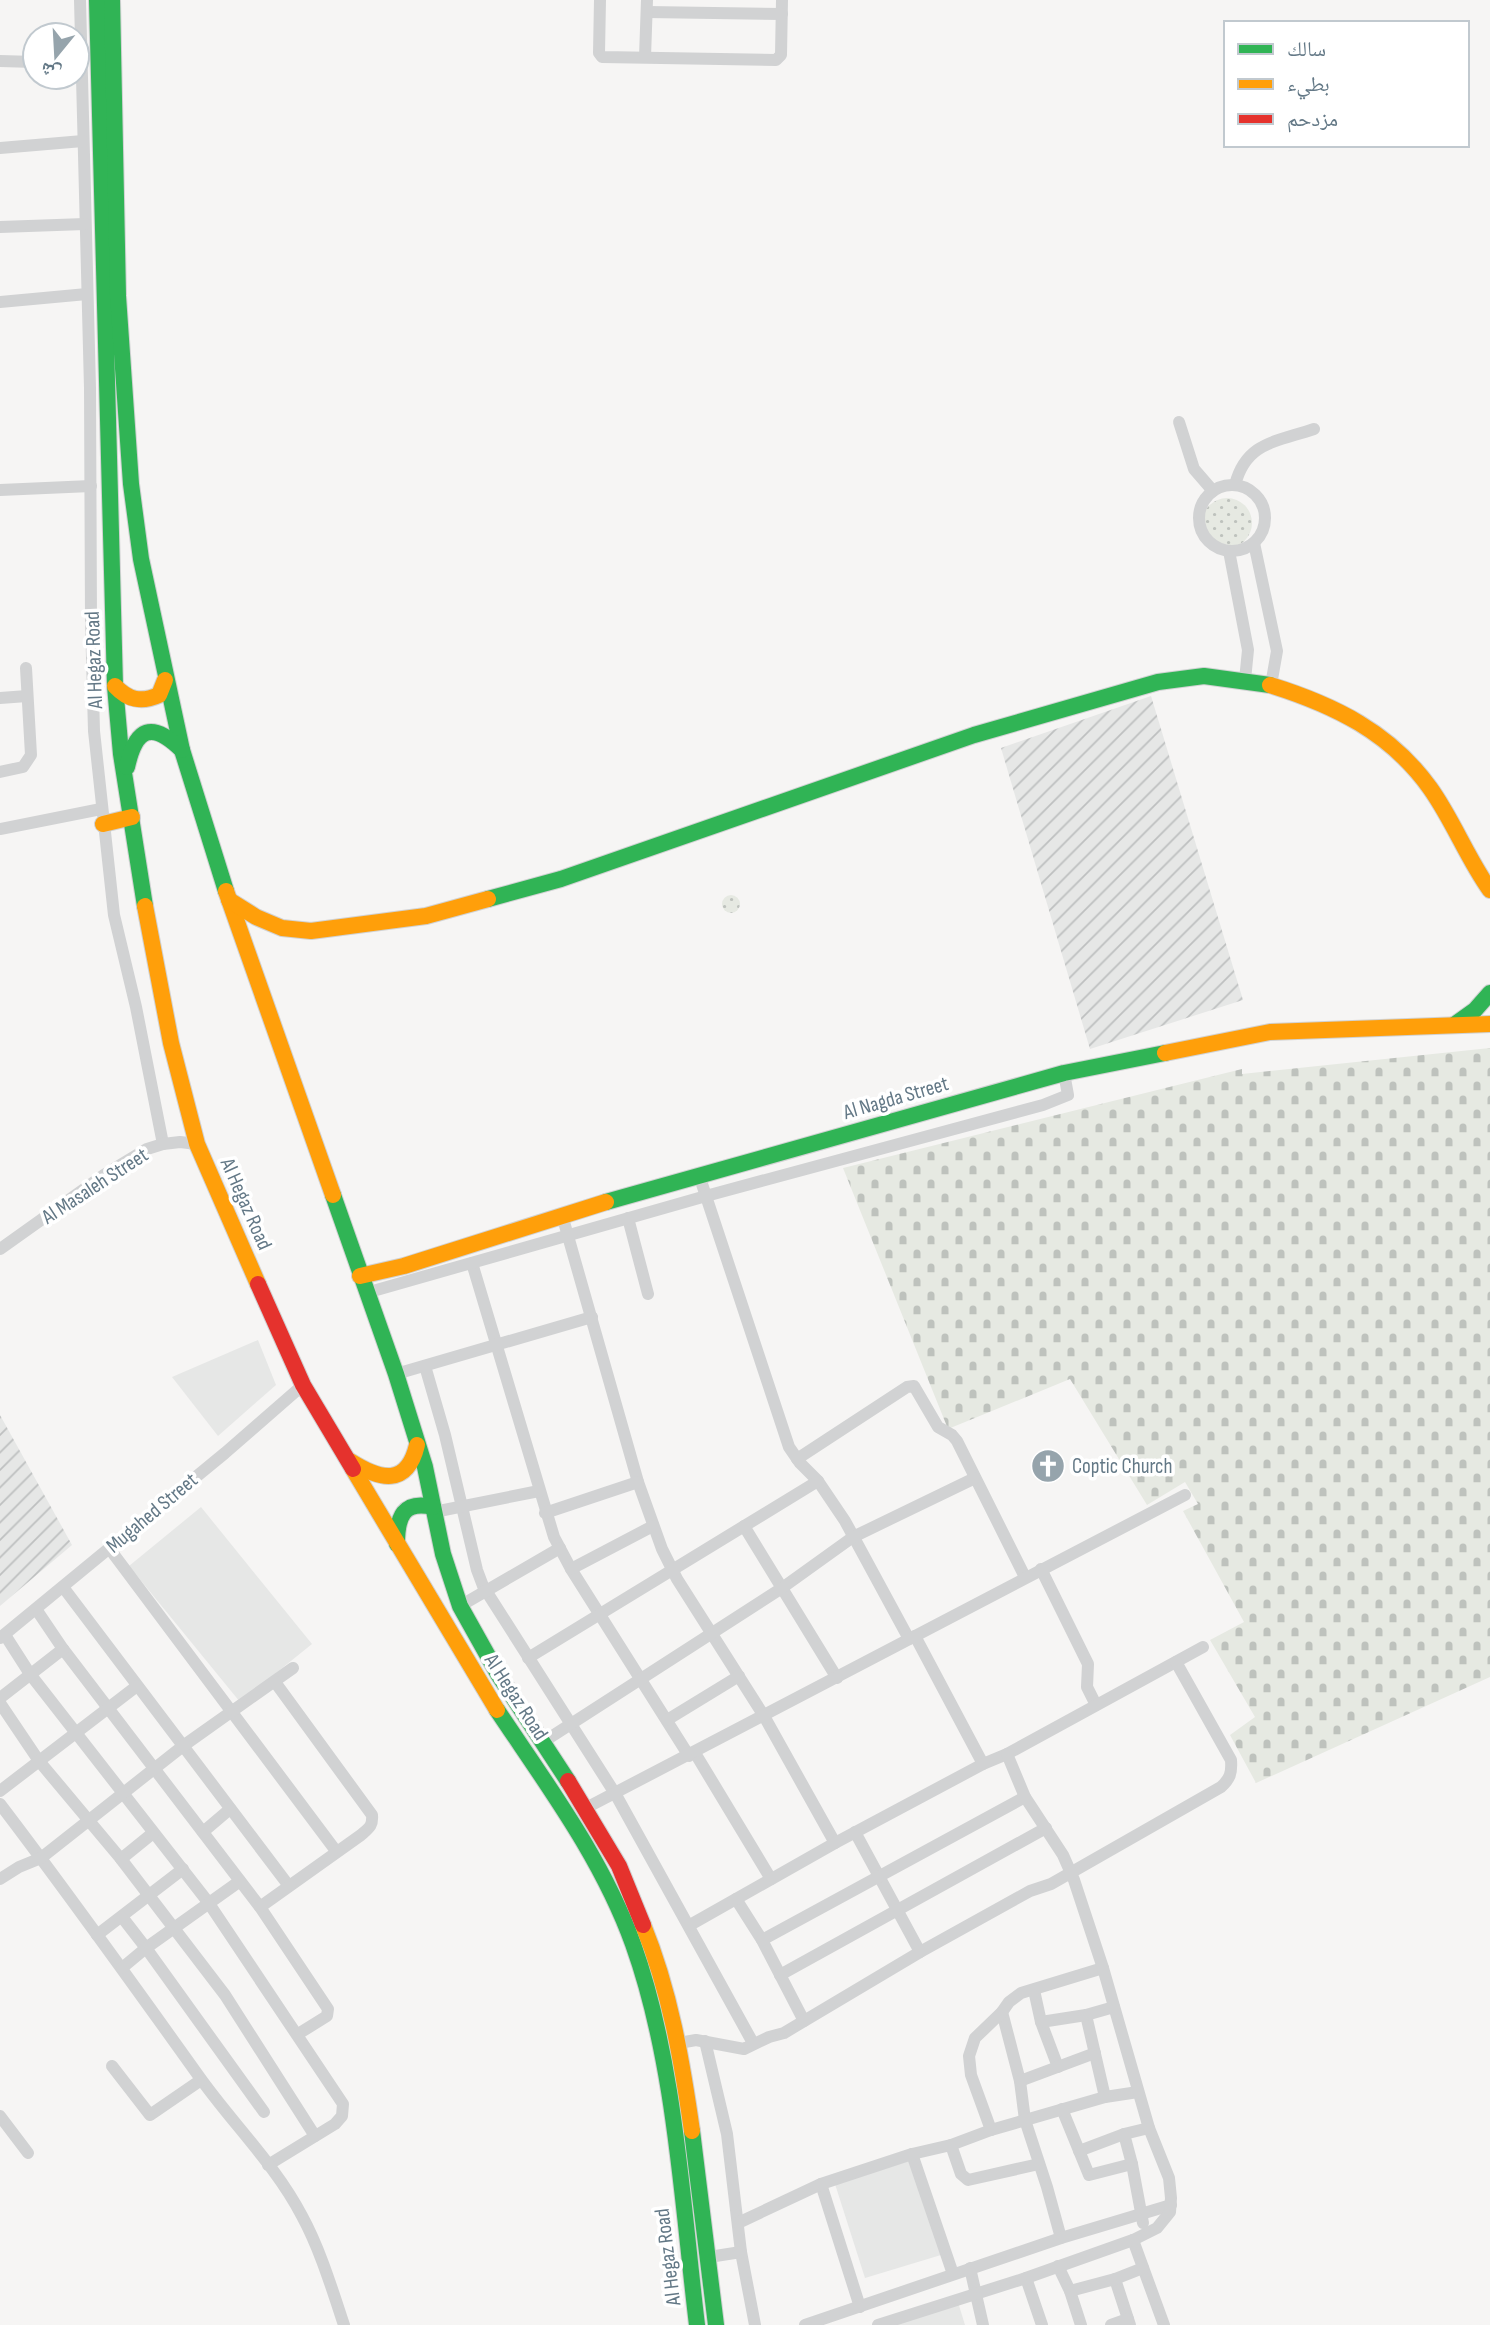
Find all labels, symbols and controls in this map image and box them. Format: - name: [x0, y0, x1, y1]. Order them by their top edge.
- north arrow: [21, 21, 91, 91]
- legend: [1224, 21, 1469, 147]
- text: سالك: [1287, 37, 1326, 62]
- text: ش: [38, 57, 64, 85]
- text: بطيء: [1287, 72, 1330, 100]
- text: مزدحم: [1287, 107, 1338, 133]
- street label: Al Hegaz Road: [80, 611, 108, 710]
- street label: Al Nagda Street: [840, 1071, 951, 1125]
- street label: Al Masaleh Street: [36, 1142, 153, 1230]
- street label: Al Hegaz Road: [214, 1153, 277, 1254]
- church icon: Coptic Church: [1029, 1447, 1067, 1485]
- place label: Coptic Church: [1072, 1454, 1173, 1479]
- street label: Mugahed Street: [101, 1468, 203, 1558]
- street label: Al Hegaz Road: [478, 1648, 553, 1745]
- street label: Al Hegaz Road: [650, 2207, 686, 2308]

